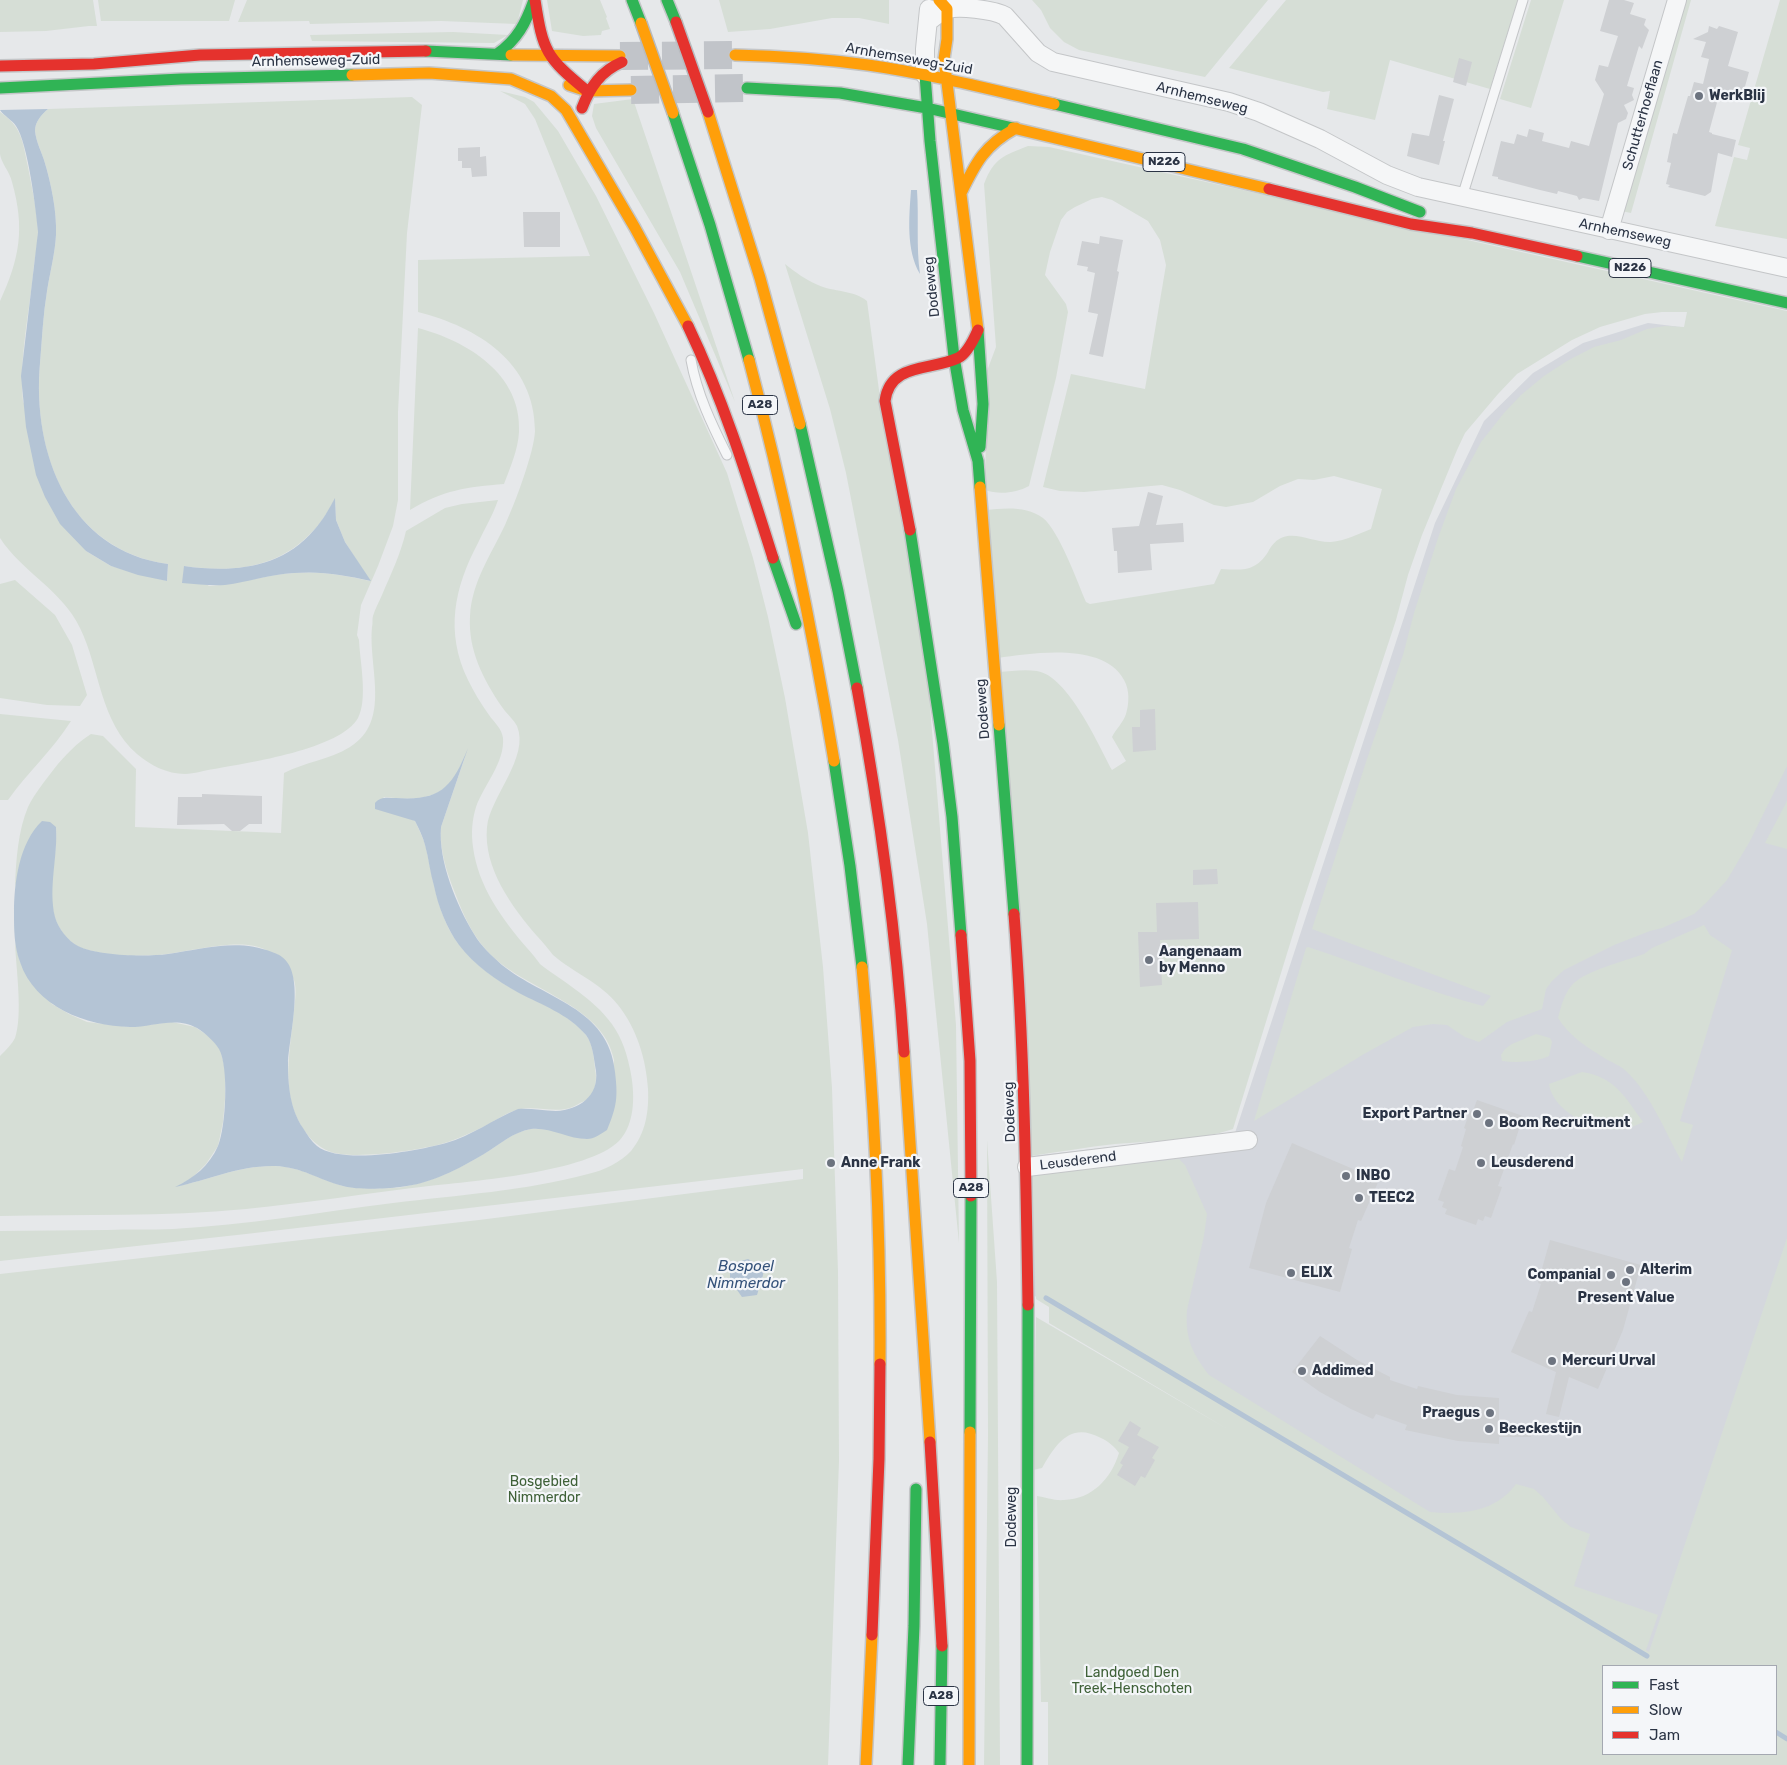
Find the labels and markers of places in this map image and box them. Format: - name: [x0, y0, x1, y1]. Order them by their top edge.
- place label: WerkBlij: [1709, 88, 1765, 104]
- marker: WerkBlij: [1693, 90, 1705, 102]
- place label: Aangenaam by Menno: [1159, 944, 1242, 976]
- marker: Aangenaam by Menno: [1143, 954, 1155, 966]
- place label: Export Partner: [1362, 1106, 1467, 1122]
- marker: Export Partner: [1471, 1108, 1483, 1120]
- place label: Boom Recruitment: [1499, 1115, 1630, 1131]
- marker: Boom Recruitment: [1483, 1117, 1495, 1129]
- place label: Anne Frank: [841, 1155, 921, 1171]
- place label: Leusderend: [1491, 1155, 1574, 1171]
- marker: Anne Frank: [825, 1157, 837, 1169]
- marker: Leusderend: [1475, 1157, 1487, 1169]
- place label: INBO: [1356, 1168, 1390, 1184]
- marker: INBO: [1340, 1170, 1352, 1182]
- place label: TEEC2: [1369, 1190, 1415, 1206]
- marker: TEEC2: [1353, 1192, 1365, 1204]
- place label: Alterim: [1640, 1262, 1692, 1278]
- marker: Alterim: [1624, 1264, 1636, 1276]
- place label: ELIX: [1301, 1265, 1332, 1281]
- marker: ELIX: [1285, 1267, 1297, 1279]
- place label: Companial: [1527, 1267, 1601, 1283]
- marker: Companial: [1605, 1269, 1617, 1281]
- marker: Present Value: [1620, 1276, 1632, 1288]
- place label: Present Value: [1577, 1290, 1675, 1306]
- place label: Mercuri Urval: [1562, 1353, 1656, 1369]
- marker: Mercuri Urval: [1546, 1355, 1558, 1367]
- place label: Addimed: [1312, 1363, 1374, 1379]
- marker: Addimed: [1296, 1365, 1308, 1377]
- place label: Praegus: [1422, 1405, 1480, 1421]
- marker: Praegus: [1484, 1407, 1496, 1419]
- place label: Beeckestijn: [1499, 1421, 1581, 1437]
- marker: Beeckestijn: [1483, 1423, 1495, 1435]

